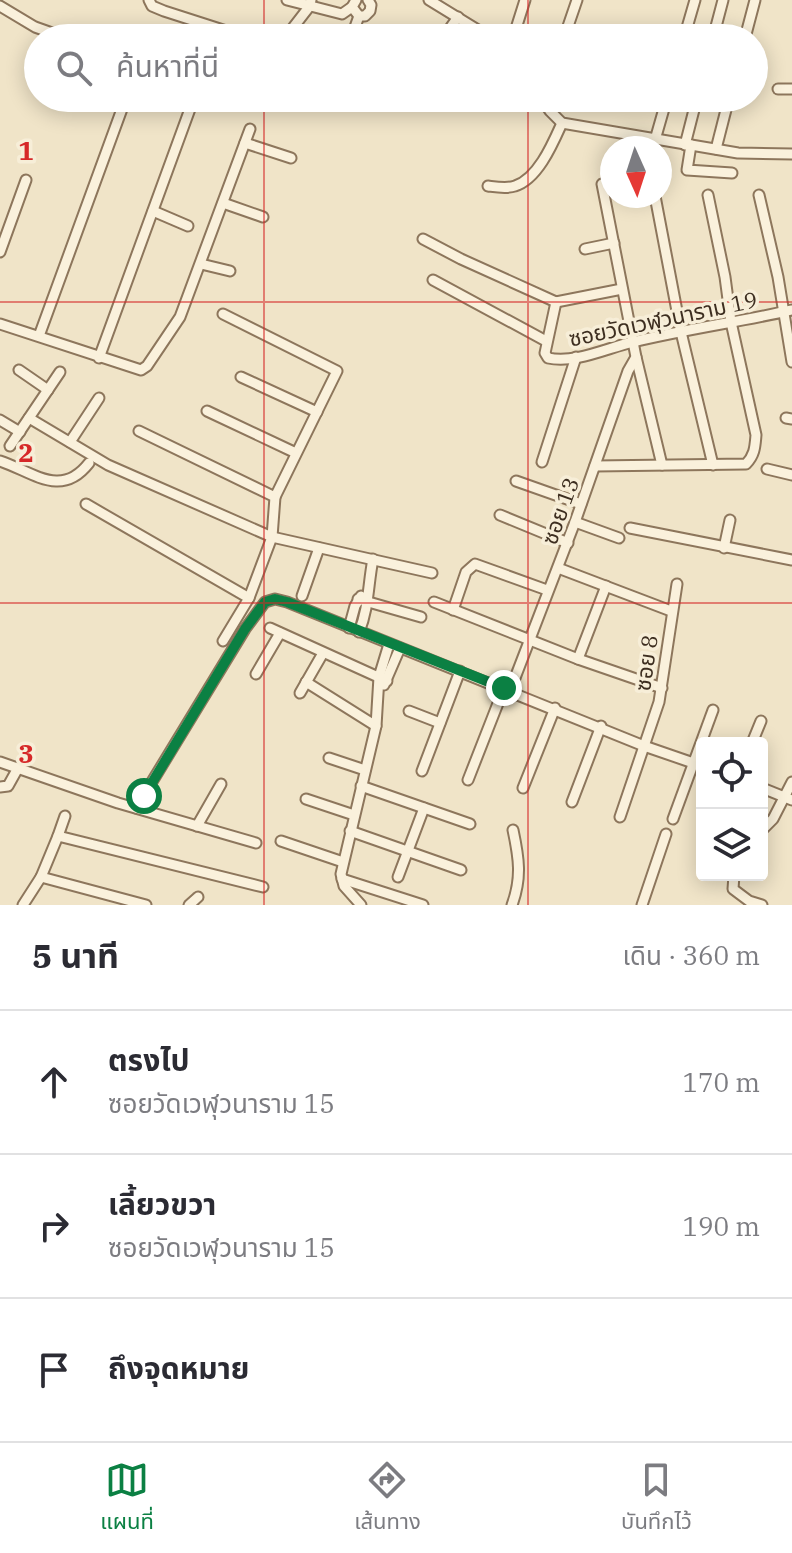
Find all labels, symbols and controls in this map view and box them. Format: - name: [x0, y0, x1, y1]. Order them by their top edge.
- search box: [24, 24, 768, 112]
- icon: search: [52, 46, 96, 90]
- text: ค้นหาที่นี่: [116, 46, 219, 85]
- text: 1: [18, 133, 34, 167]
- north arrow: [600, 136, 672, 208]
- street label: ซอยวัดเวฬุวนาราม 19: [566, 284, 760, 353]
- text: 2: [18, 435, 34, 469]
- street label: ซอย 13: [534, 473, 585, 548]
- street label: ซอย 8: [627, 633, 664, 693]
- route end: [486, 670, 522, 706]
- text: 3: [18, 736, 34, 770]
- map controls: [696, 737, 768, 881]
- button: locate: [696, 737, 768, 809]
- route start: [126, 778, 162, 814]
- button: layers: [696, 809, 768, 881]
- text: 5 นาที: [32, 933, 119, 977]
- text: เดิน · 360 m: [623, 938, 760, 972]
- text: ตรงไป: [108, 1040, 190, 1079]
- icon: ahead: [32, 1060, 76, 1104]
- text: 170 m: [682, 1065, 760, 1099]
- text: ซอยวัดเวฬุวนาราม 15: [108, 1086, 335, 1120]
- text: เลี้ยวขวา: [108, 1184, 216, 1223]
- icon: right: [32, 1204, 76, 1248]
- text: 190 m: [682, 1209, 760, 1243]
- text: ซอยวัดเวฬุวนาราม 15: [108, 1230, 335, 1264]
- icon: arrive: [32, 1348, 76, 1392]
- text: ถึงจุดหมาย: [108, 1348, 249, 1387]
- tab: แผนที่: [100, 1458, 154, 1539]
- tab: เส้นทาง: [354, 1458, 421, 1539]
- tab: บันทึกไว้: [621, 1458, 692, 1539]

